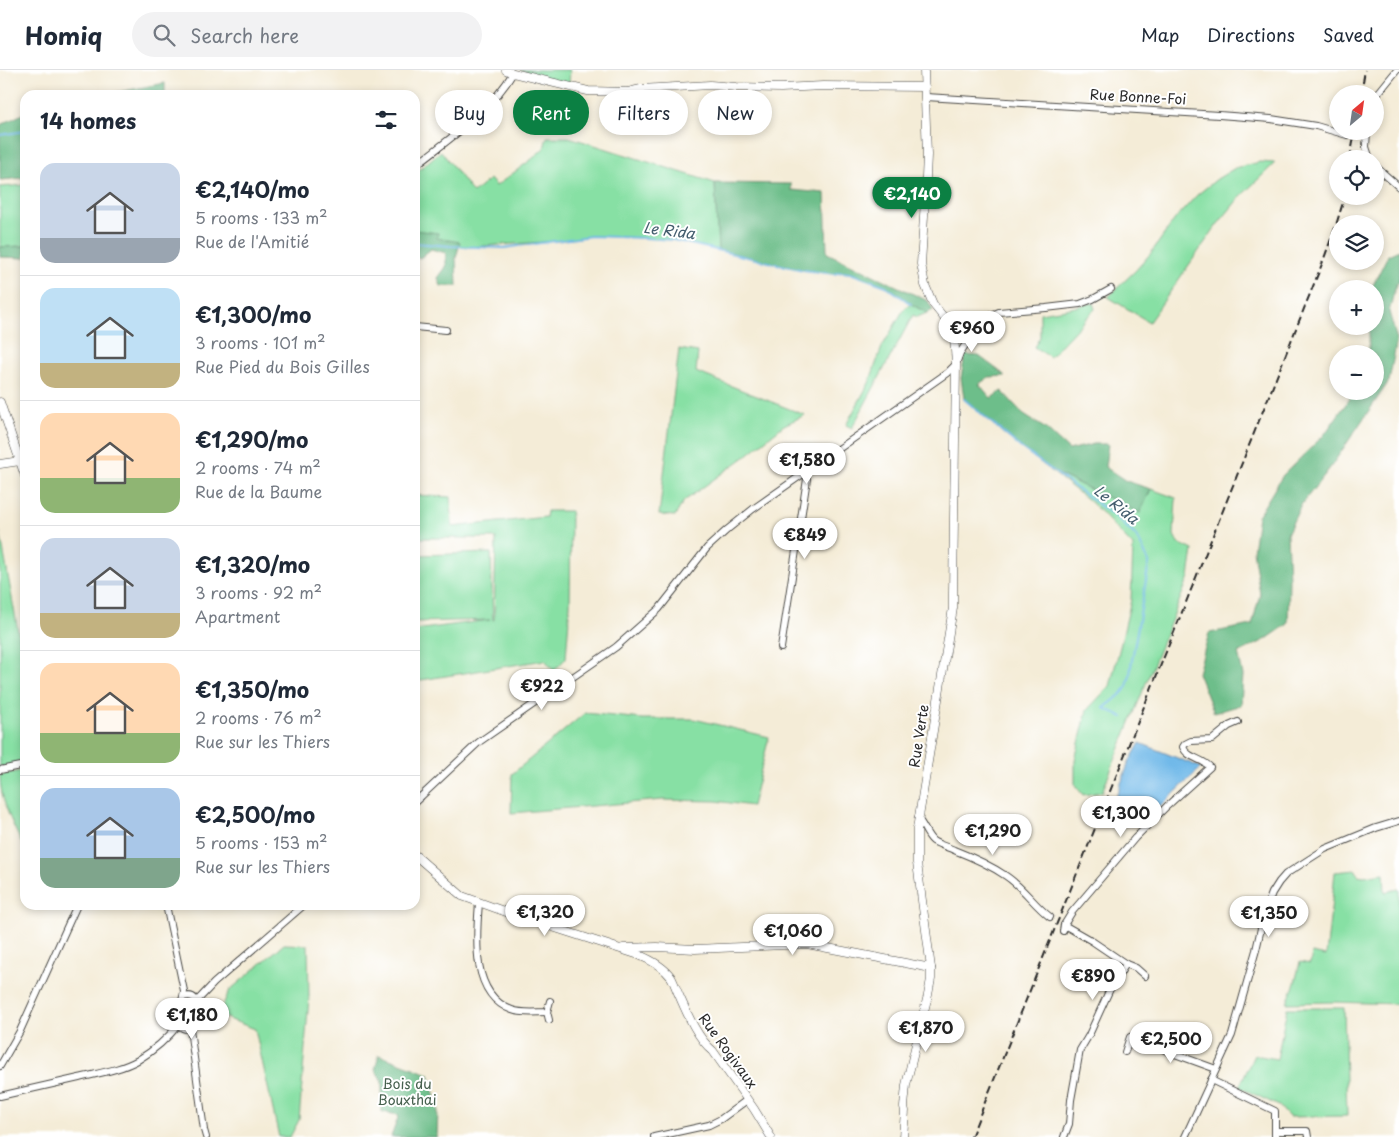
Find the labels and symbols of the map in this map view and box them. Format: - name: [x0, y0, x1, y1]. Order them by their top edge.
- street label: Rue Bonne-Foi: [1089, 83, 1187, 110]
- north arrow: [1329, 85, 1384, 140]
- pin: €2,140: [871, 176, 953, 219]
- water label: Le Rida: [642, 215, 697, 244]
- pin: €960: [942, 310, 1002, 353]
- pin: €1,580: [766, 442, 848, 485]
- water label: Le Rida: [1090, 479, 1145, 529]
- pin: €849: [775, 518, 835, 560]
- pin: €922: [512, 668, 572, 711]
- street label: Rue Verte: [903, 703, 934, 769]
- pin: €1,300: [1080, 796, 1162, 838]
- pin: €1,290: [952, 814, 1034, 856]
- pin: €1,320: [504, 894, 586, 937]
- pin: €1,350: [1228, 896, 1310, 938]
- pin: €1,060: [752, 914, 834, 956]
- pin: €890: [1063, 958, 1123, 1001]
- pin: €1,180: [151, 998, 233, 1040]
- street label: Rue Rogivaux: [694, 1009, 763, 1093]
- pin: €1,870: [885, 1010, 967, 1053]
- pin: €2,500: [1130, 1022, 1212, 1064]
- park label: Bois du Bouxthai: [377, 1073, 437, 1110]

